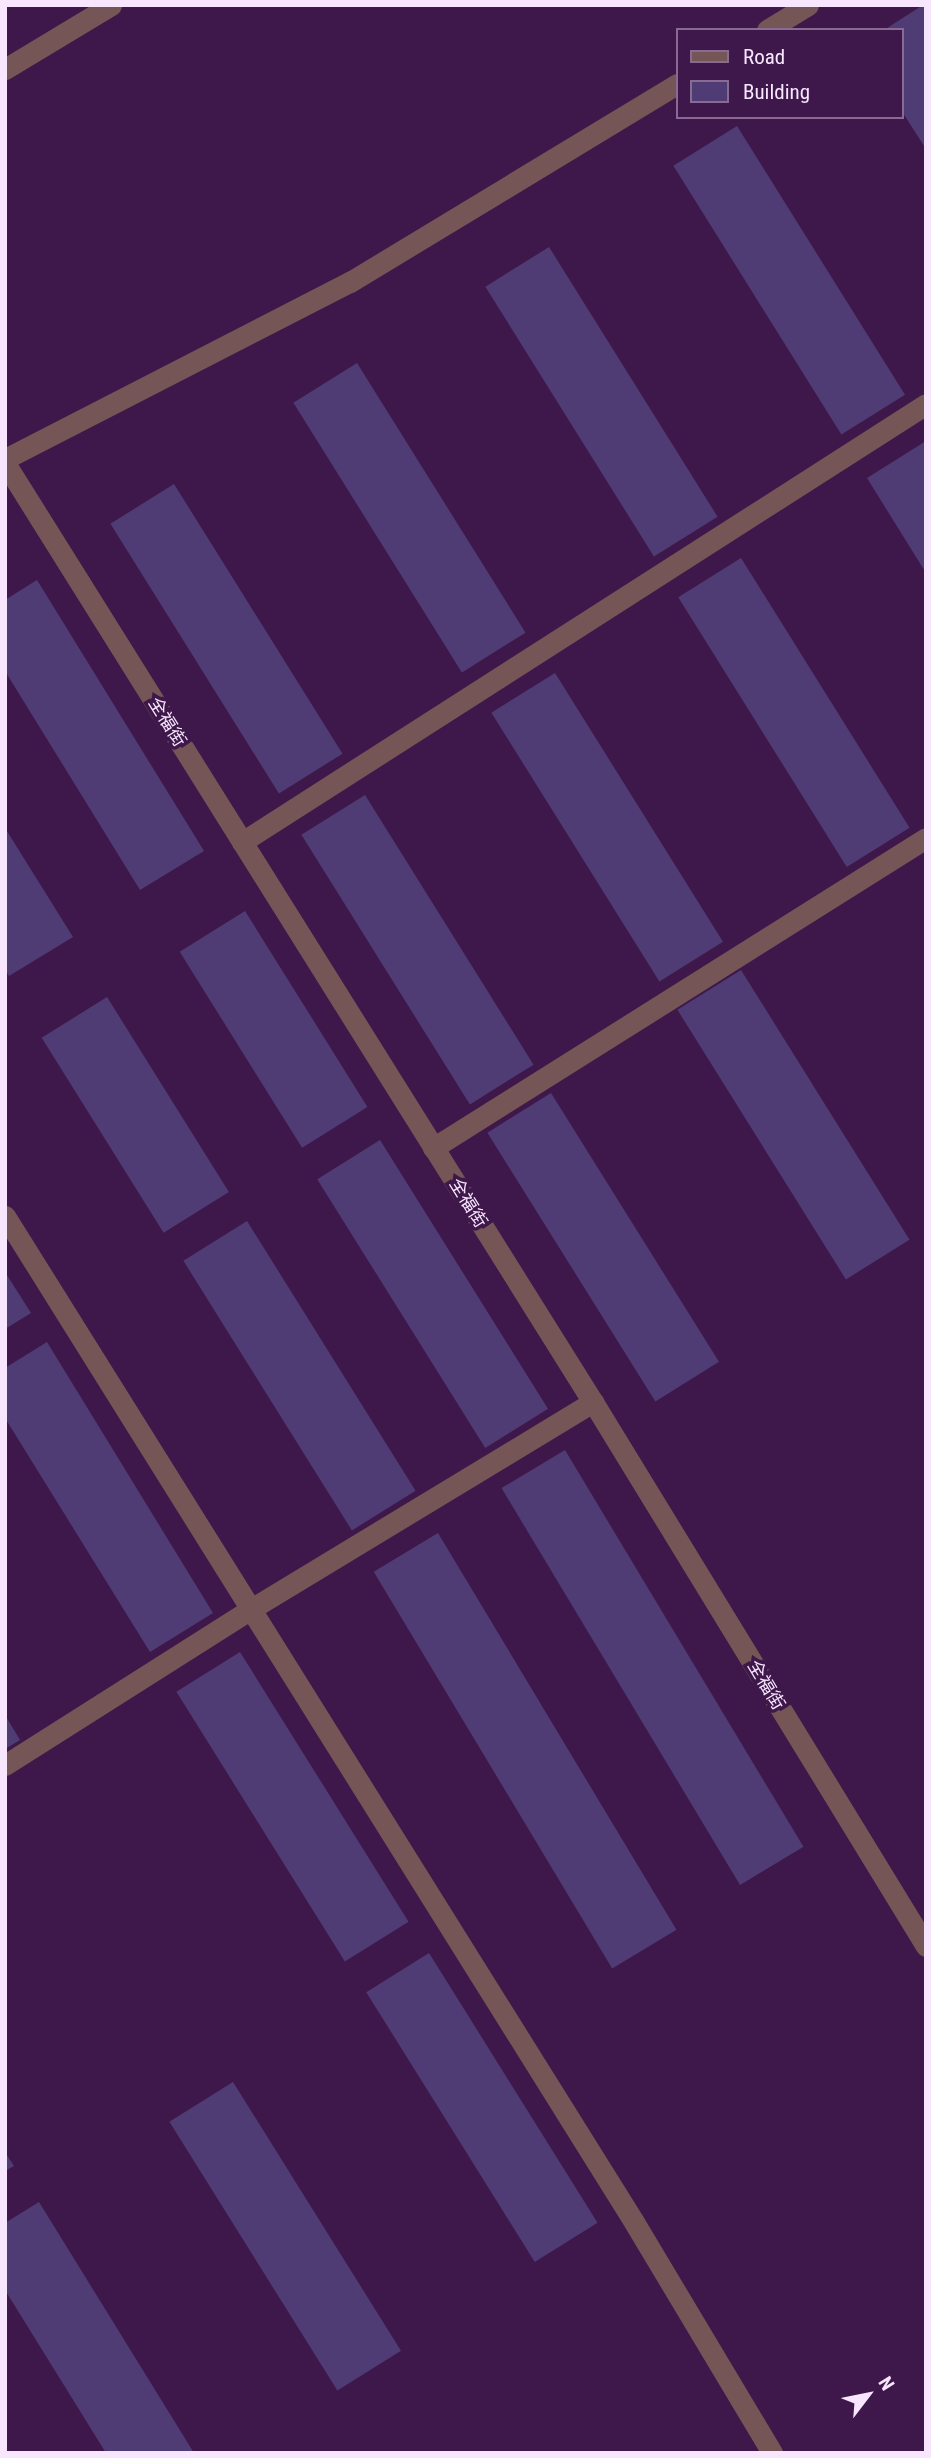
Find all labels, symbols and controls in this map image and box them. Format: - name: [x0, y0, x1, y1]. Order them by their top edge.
- legend: [676, 28, 903, 119]
- text: Road: [743, 45, 785, 69]
- text: Building: [743, 80, 810, 104]
- street label: 全福街: [144, 693, 190, 751]
- street label: 全福街: [445, 1174, 491, 1232]
- street label: 全福街: [743, 1656, 789, 1714]
- north arrow: [833, 2360, 903, 2430]
- text: N: [873, 2373, 899, 2395]

